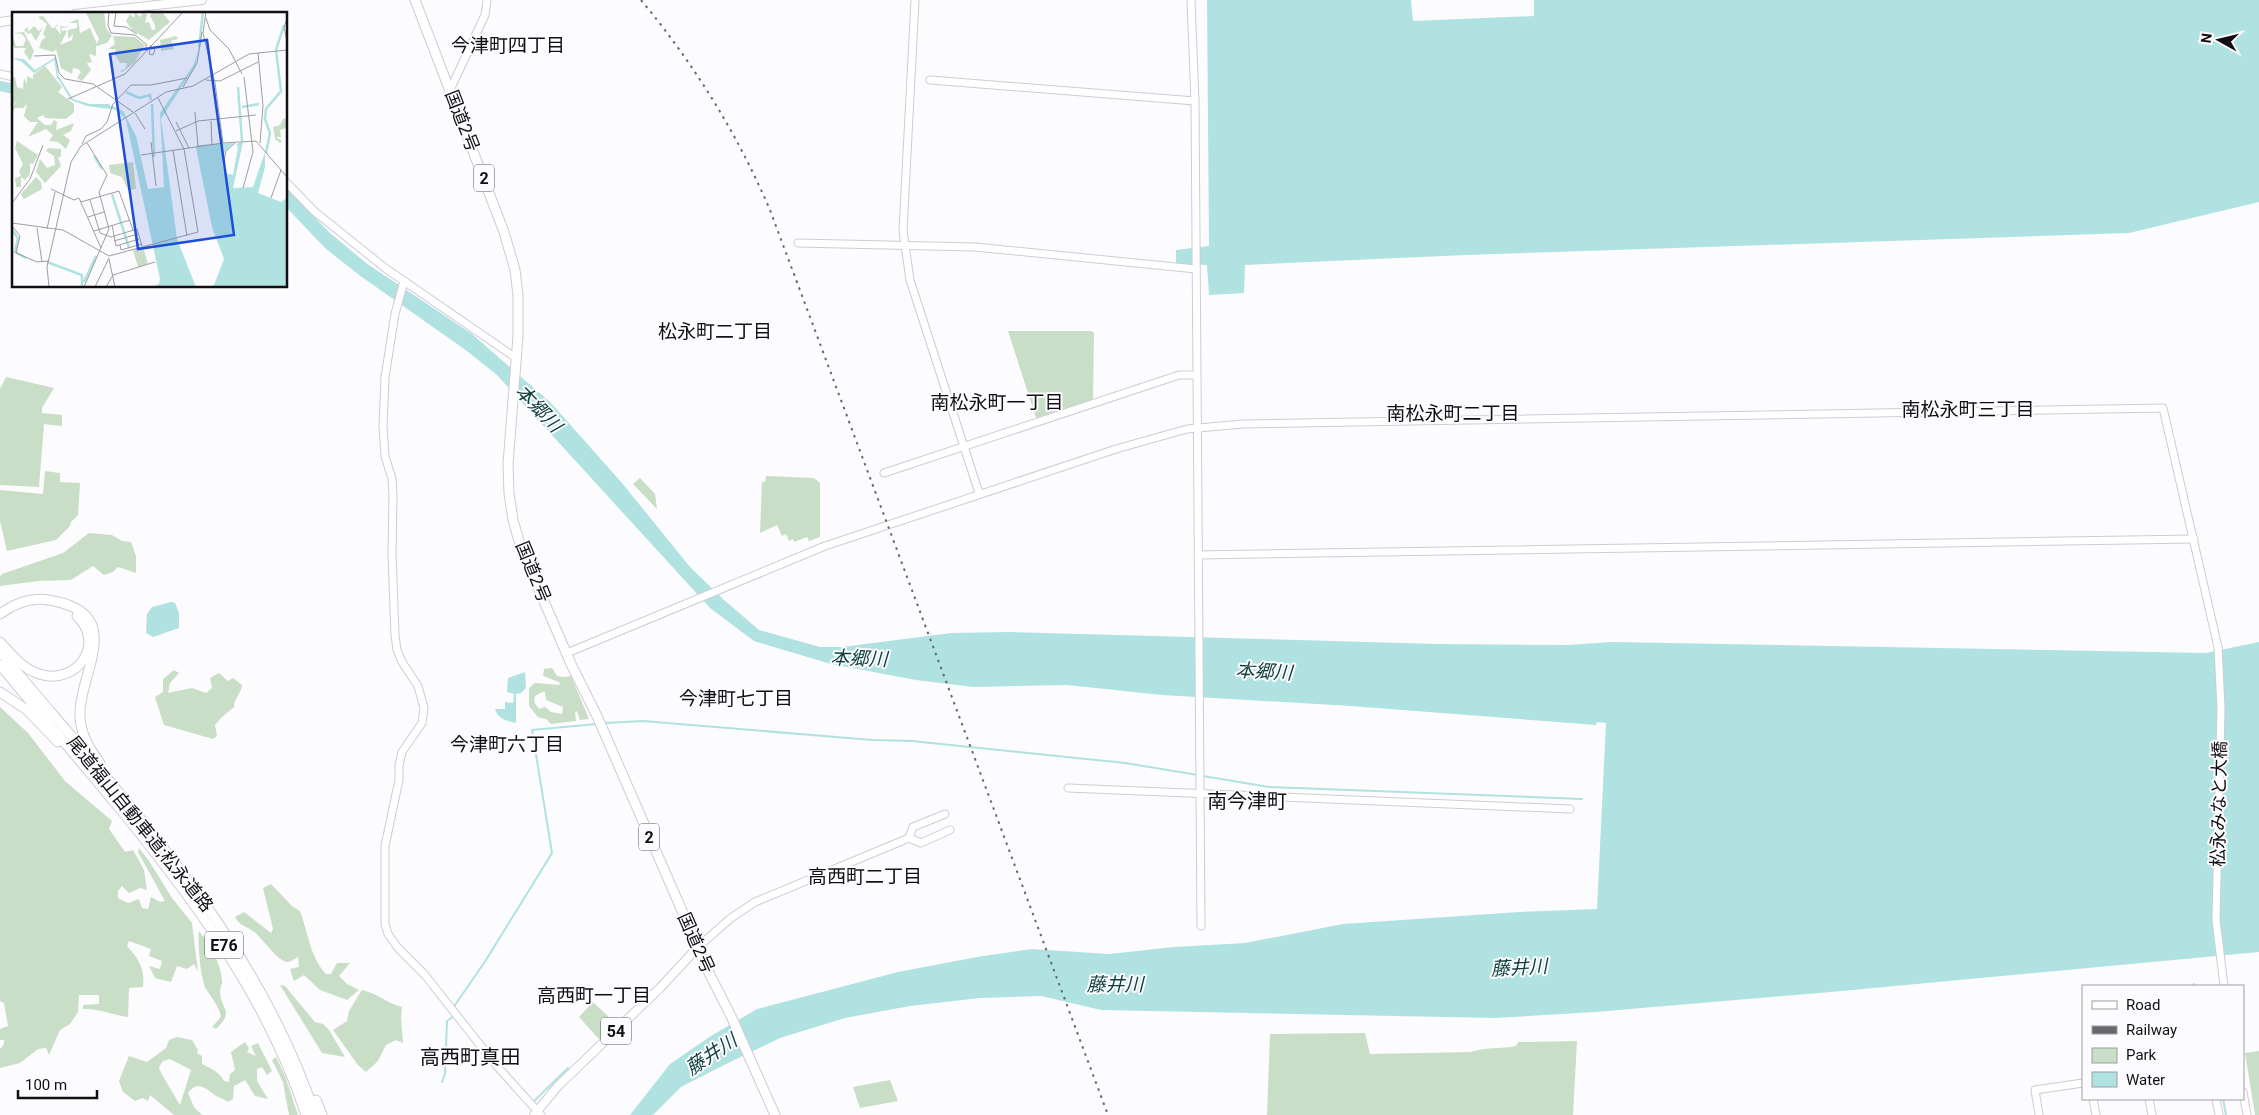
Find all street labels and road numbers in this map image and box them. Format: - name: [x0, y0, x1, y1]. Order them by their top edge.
- street label: 国道2号: [441, 87, 484, 155]
- road number: 2: [474, 164, 494, 192]
- street label: 国道2号: [512, 538, 555, 605]
- street label: 尾道福山自動車道;松永道路: [63, 732, 218, 916]
- street label: 松永みなと大橋: [2207, 741, 2230, 867]
- road number: 2: [639, 824, 659, 850]
- street label: 国道2号: [674, 909, 719, 976]
- road number: E76: [205, 932, 243, 958]
- road number: 54: [601, 1018, 631, 1044]

